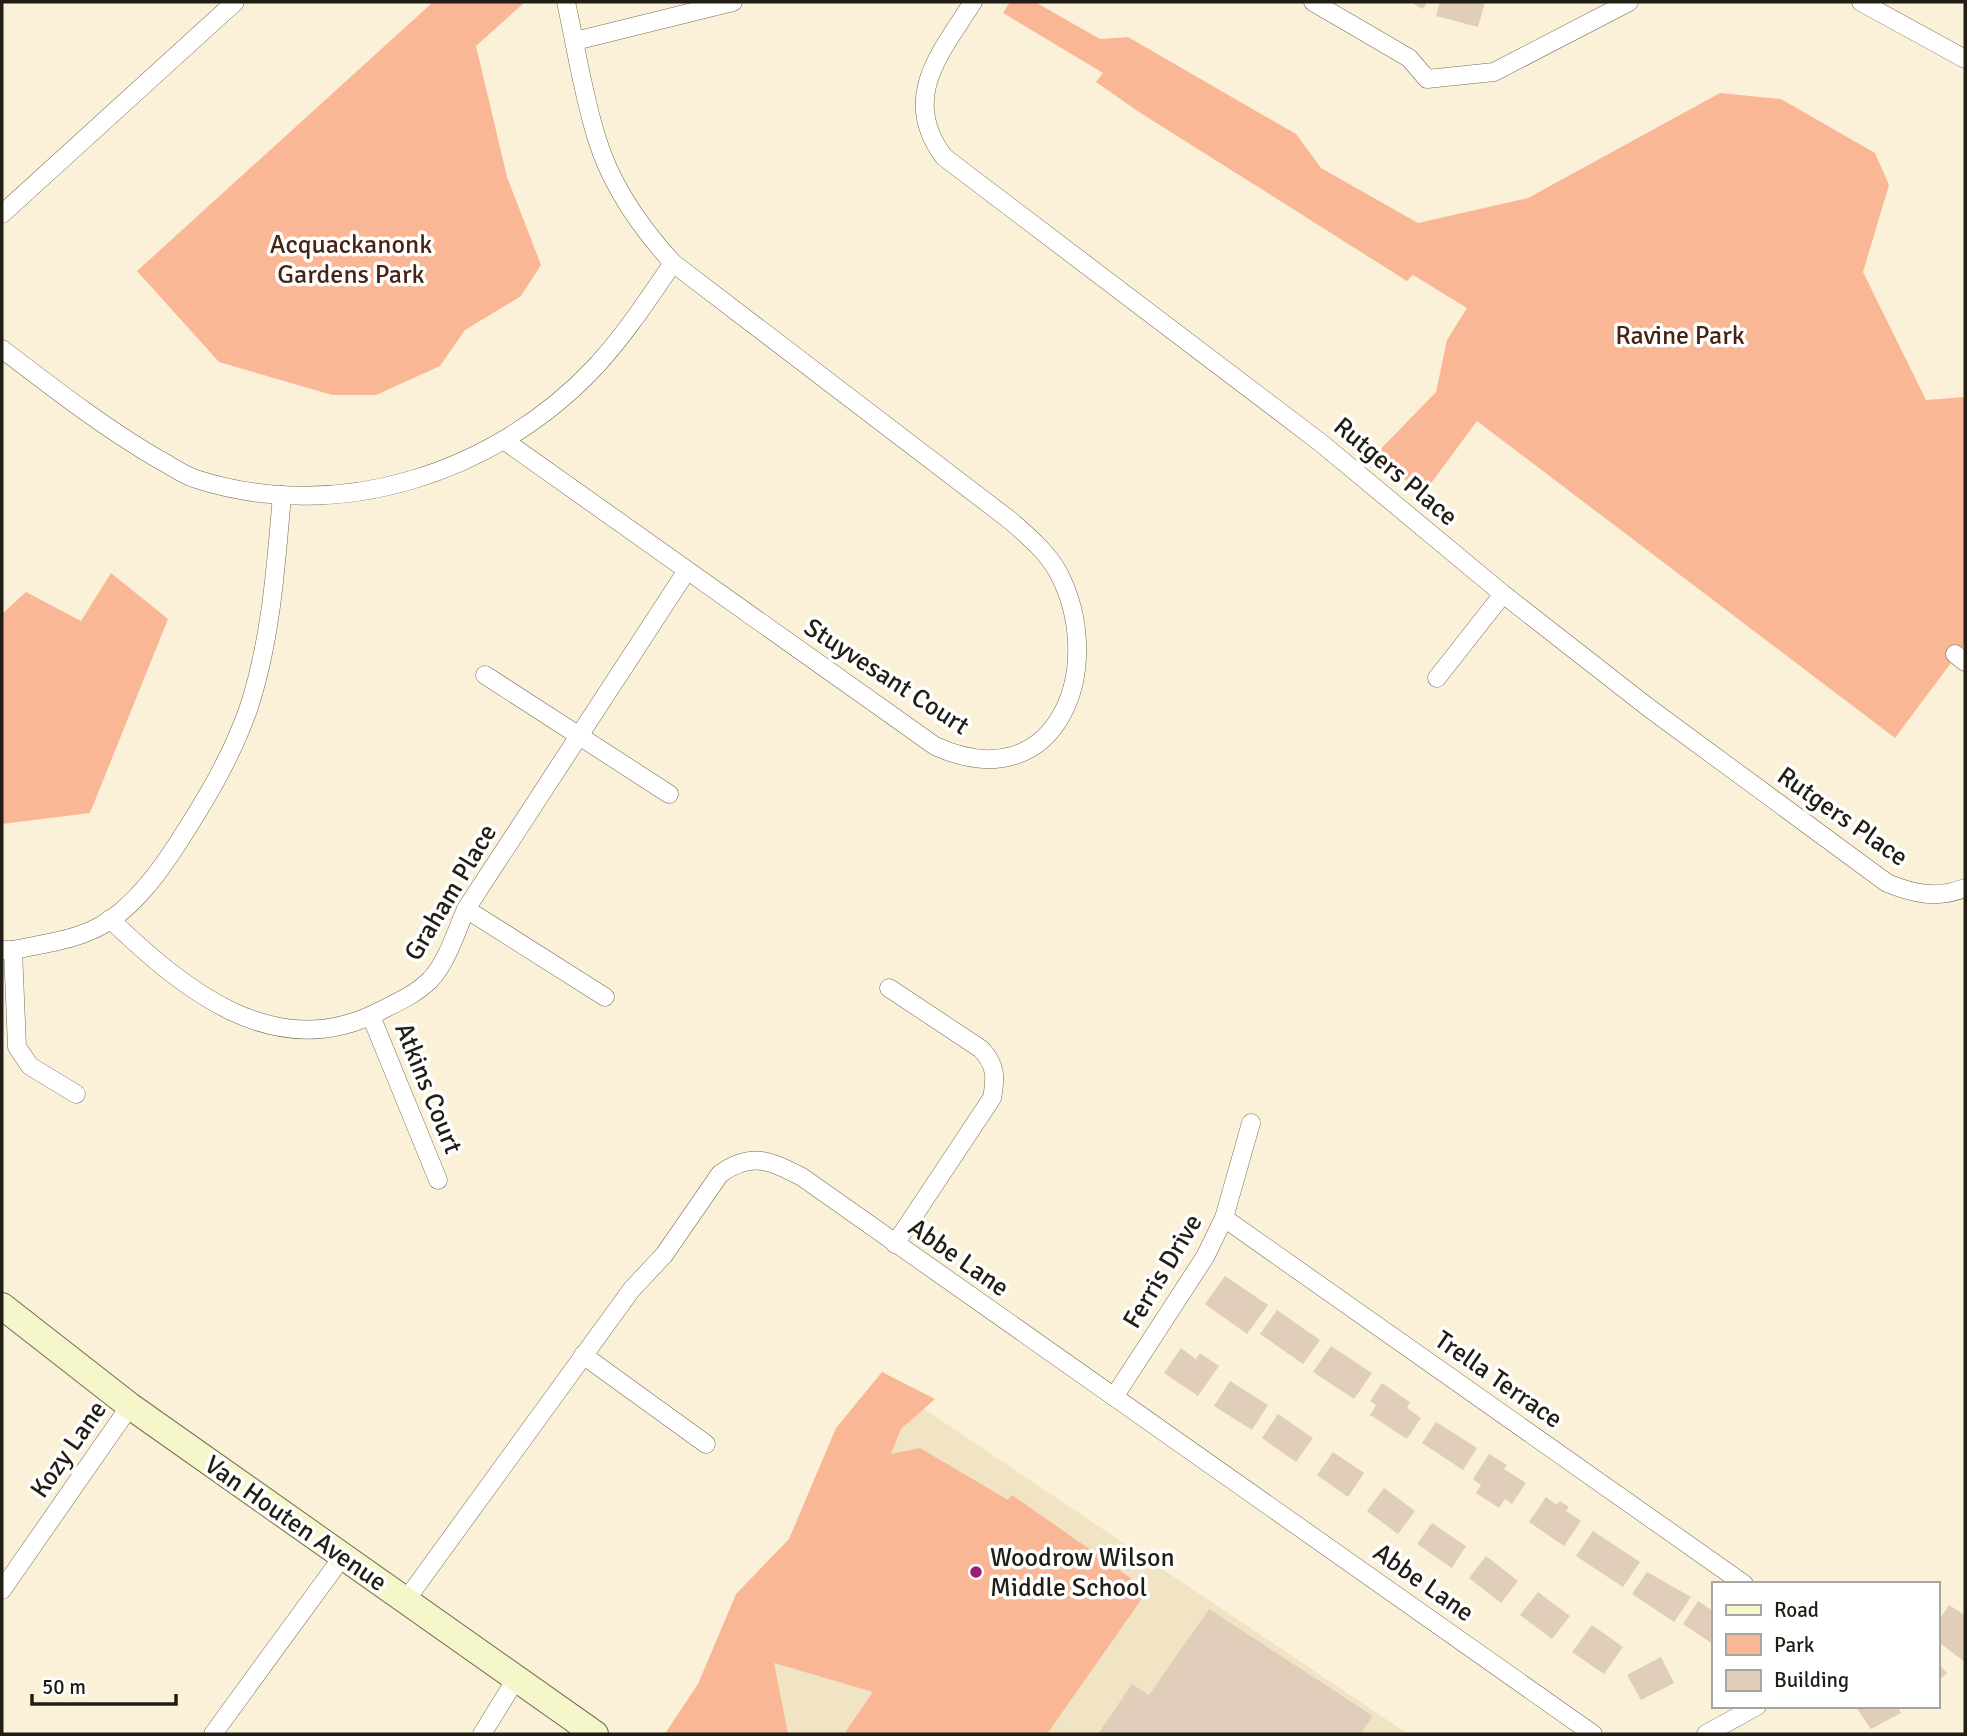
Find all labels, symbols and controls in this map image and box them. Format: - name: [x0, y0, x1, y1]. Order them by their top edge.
- park label: Acquackanonk Gardens Park: [270, 229, 432, 291]
- park label: Ravine Park: [1615, 320, 1745, 352]
- street label: Rutgers Place: [1327, 411, 1464, 533]
- street label: Stuyvesant Court: [798, 612, 975, 742]
- street label: Rutgers Place: [1771, 760, 1914, 874]
- street label: Graham Place: [398, 818, 504, 967]
- street label: Atkins Court: [387, 1018, 469, 1158]
- street label: Ferris Drive: [1116, 1209, 1209, 1334]
- street label: Abbe Lane: [902, 1212, 1015, 1304]
- street label: Trella Terrace: [1428, 1324, 1568, 1435]
- street label: Kozy Lane: [24, 1395, 114, 1504]
- street label: Van Houten Avenue: [198, 1449, 393, 1599]
- street label: Abbe Lane: [1367, 1537, 1480, 1629]
- place label: Woodrow Wilson Middle School: [990, 1542, 1175, 1604]
- marker: Woodrow Wilson Middle School: [968, 1564, 984, 1580]
- legend: [1712, 1582, 1939, 1708]
- text: Road: [1774, 1597, 1819, 1623]
- text: Park: [1774, 1632, 1815, 1658]
- scale bar: [32, 1662, 175, 1706]
- text: Building: [1774, 1667, 1849, 1693]
- text: 50 m: [42, 1674, 86, 1700]

